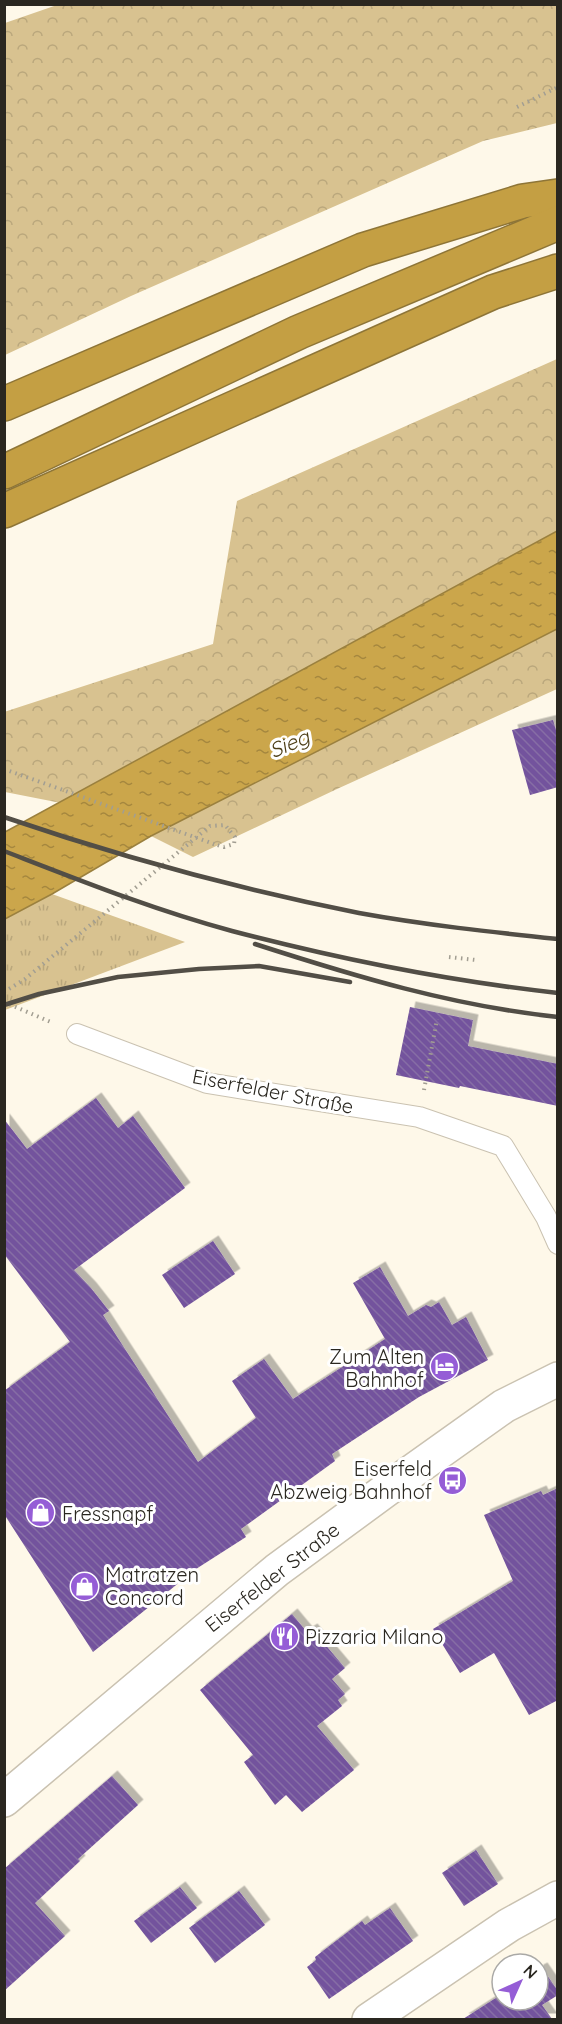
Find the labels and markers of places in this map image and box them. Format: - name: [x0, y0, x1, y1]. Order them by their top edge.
- place label: Zum Alten Bahnhof: [329, 1344, 424, 1392]
- hotel icon: Zum Alten Bahnhof: [429, 1351, 461, 1383]
- place label: Eiserfeld Abzweig Bahnhof: [270, 1456, 432, 1504]
- bus stop icon: Eiserfeld Abzweig Bahnhof: [437, 1464, 469, 1496]
- shop icon: Fressnapf: [25, 1497, 57, 1529]
- place label: Fressnapf: [62, 1501, 153, 1526]
- place label: Matratzen Concord: [105, 1562, 199, 1610]
- shop icon: Matratzen Concord: [68, 1570, 100, 1602]
- restaurant icon: Pizzaria Milano: [268, 1620, 300, 1652]
- place label: Pizzaria Milano: [305, 1624, 443, 1649]

